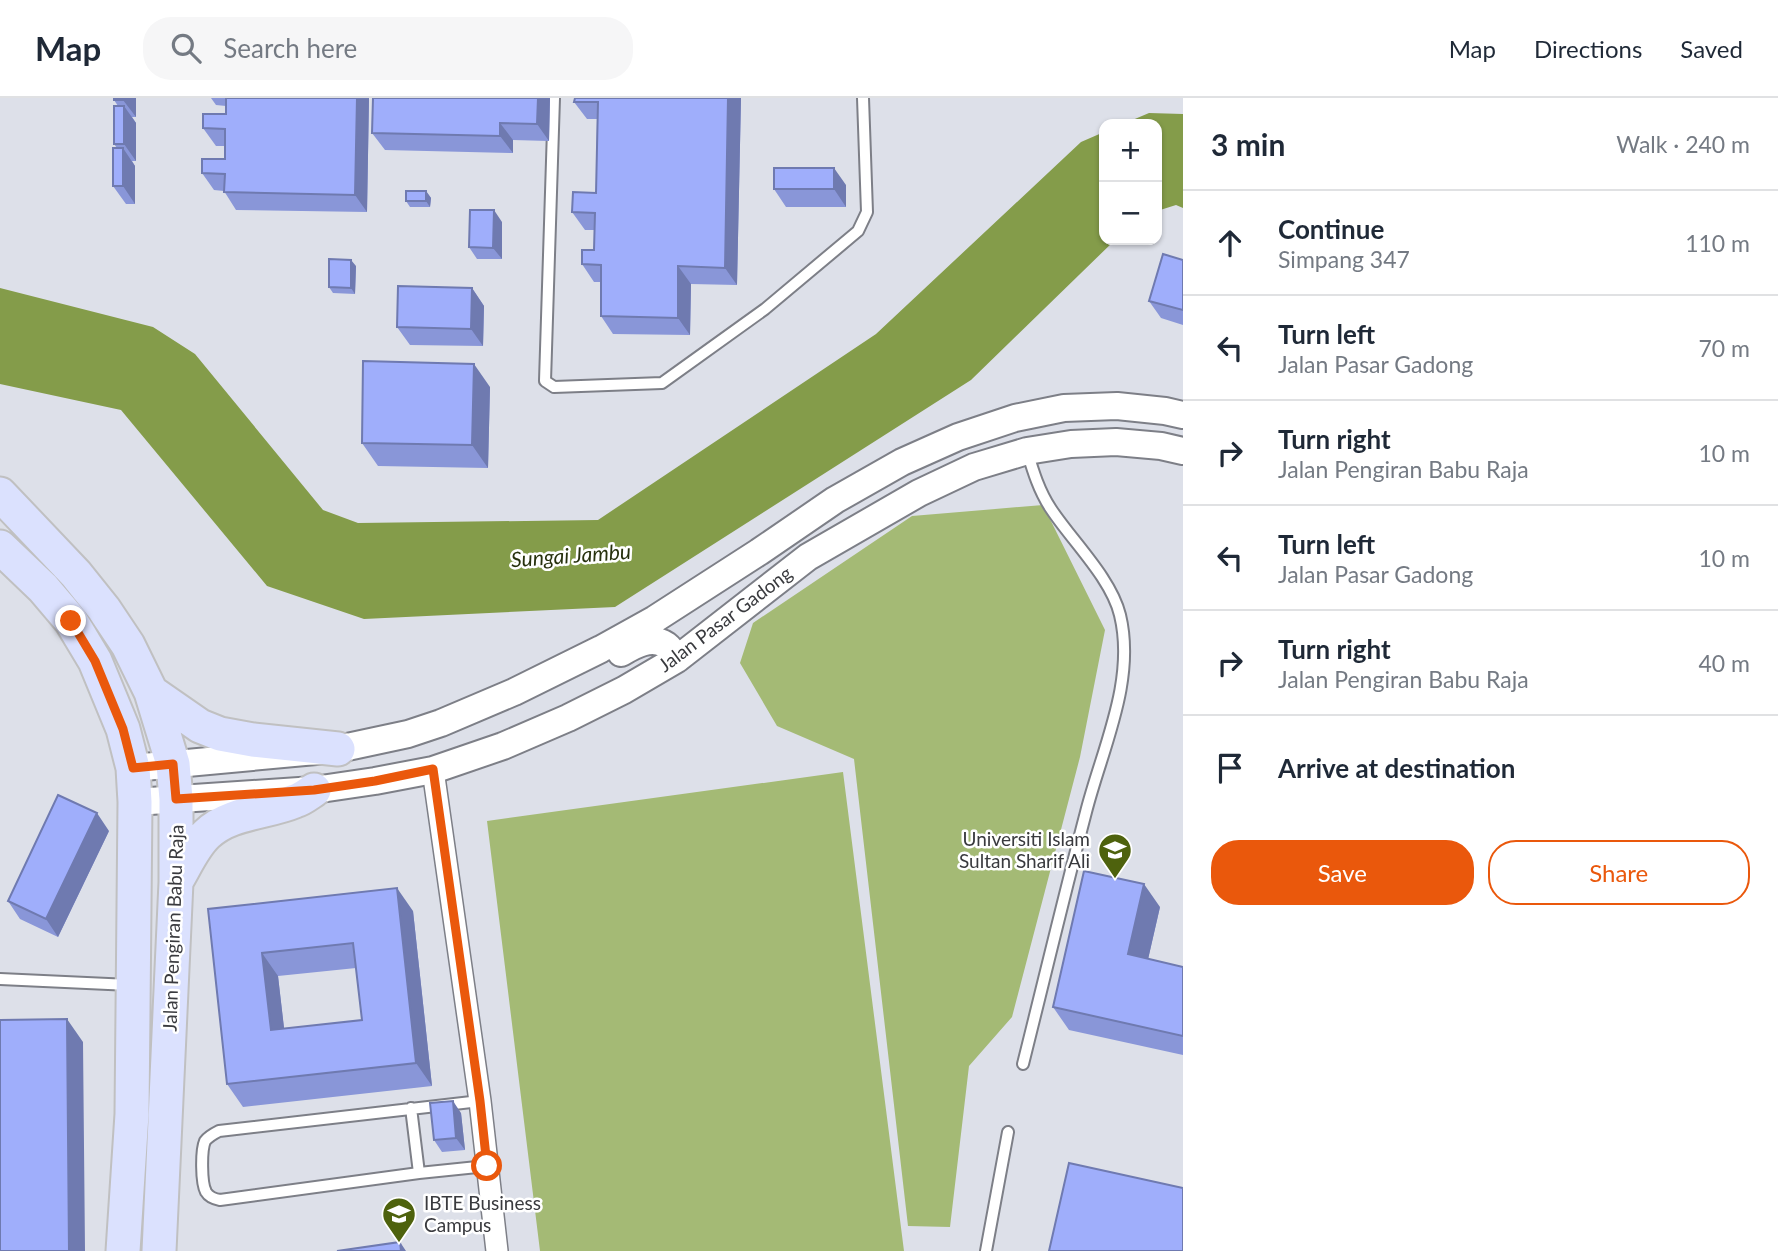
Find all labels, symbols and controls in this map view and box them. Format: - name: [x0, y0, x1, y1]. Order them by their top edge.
- search box: [143, 17, 633, 80]
- text: Map: [35, 28, 101, 68]
- icon: search: [167, 29, 205, 67]
- text: Search here: [223, 32, 357, 64]
- text: Map: [1449, 34, 1496, 63]
- text: Directions: [1534, 34, 1642, 63]
- text: Saved: [1680, 34, 1743, 63]
- map controls: [1099, 119, 1162, 245]
- button: +: [1099, 119, 1162, 182]
- text: 3 min: [1211, 126, 1285, 162]
- text: Walk · 240 m: [1616, 130, 1750, 158]
- button: −: [1099, 182, 1162, 245]
- text: Continue: [1278, 213, 1384, 245]
- icon: ahead: [1211, 224, 1249, 262]
- text: 110 m: [1685, 229, 1750, 257]
- text: Simpang 347: [1278, 245, 1410, 273]
- text: Turn left: [1278, 318, 1375, 350]
- icon: left: [1211, 329, 1249, 367]
- text: 70 m: [1699, 334, 1750, 362]
- text: Jalan Pasar Gadong: [1278, 350, 1473, 378]
- text: Turn right: [1278, 423, 1391, 455]
- icon: right: [1211, 434, 1249, 472]
- text: 10 m: [1699, 439, 1750, 467]
- text: Jalan Pengiran Babu Raja: [1278, 455, 1529, 483]
- text: Turn left: [1278, 528, 1375, 560]
- water label: Sungai Jambu: [510, 538, 632, 571]
- icon: left: [1211, 539, 1249, 577]
- text: 10 m: [1699, 544, 1750, 572]
- text: Jalan Pasar Gadong: [1278, 560, 1473, 588]
- street label: Jalan Pasar Gadong: [653, 561, 796, 676]
- route end: [55, 605, 86, 636]
- text: Turn right: [1278, 633, 1391, 665]
- icon: right: [1211, 644, 1249, 682]
- text: 40 m: [1699, 649, 1750, 677]
- text: Jalan Pengiran Babu Raja: [1278, 665, 1529, 693]
- icon: arrive: [1211, 749, 1249, 787]
- text: Arrive at destination: [1278, 752, 1515, 784]
- street label: Jalan Pengiran Babu Raja: [157, 824, 188, 1032]
- place label: Universiti Islam Sultan Sharif Ali: [959, 827, 1090, 872]
- school or university icon: Universiti Islam Sultan Sharif Ali: [1096, 831, 1134, 880]
- button: Save: [1211, 840, 1474, 905]
- button: Share: [1488, 840, 1750, 905]
- route start: [471, 1150, 502, 1181]
- place label: IBTE Business Campus: [424, 1191, 541, 1236]
- school or university icon: IBTE Business Campus: [380, 1195, 418, 1244]

